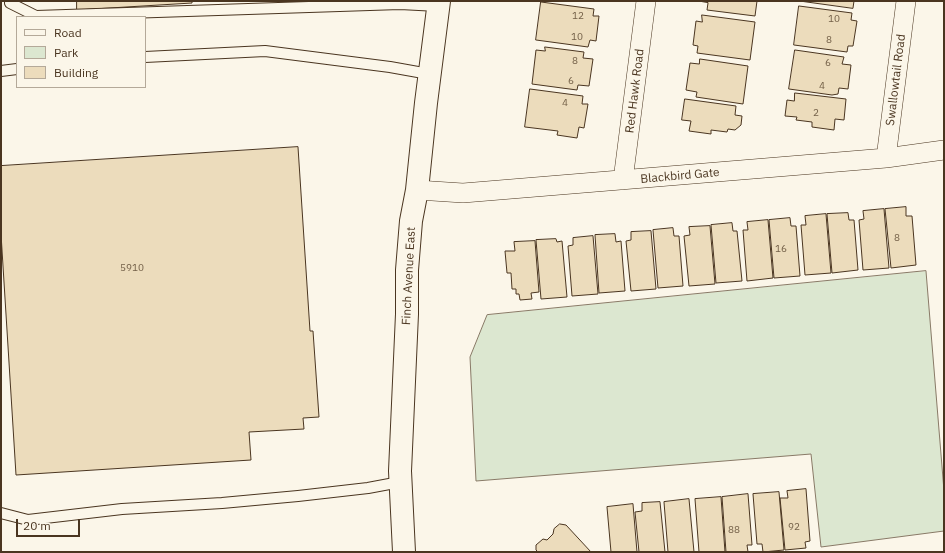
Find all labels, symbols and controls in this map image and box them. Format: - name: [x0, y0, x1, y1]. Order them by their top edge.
- house number: 12: [572, 10, 584, 22]
- house number: 10: [828, 13, 840, 25]
- legend: [16, 16, 146, 88]
- text: Road: [54, 25, 82, 40]
- house number: 10: [571, 31, 583, 43]
- street label: Swallowtail Road: [883, 33, 909, 127]
- house number: 8: [826, 34, 832, 46]
- text: Park: [54, 45, 78, 60]
- street label: Red Hawk Road: [623, 48, 647, 134]
- house number: 8: [572, 55, 578, 67]
- house number: 6: [825, 57, 831, 69]
- text: Building: [54, 65, 98, 80]
- house number: 6: [568, 75, 574, 87]
- house number: 4: [819, 80, 825, 92]
- house number: 4: [562, 97, 568, 109]
- house number: 2: [813, 107, 819, 119]
- street label: Blackbird Gate: [640, 165, 720, 187]
- street label: Finch Avenue East: [399, 226, 419, 326]
- house number: 8: [894, 232, 900, 244]
- house number: 16: [775, 243, 787, 255]
- house number: 5910: [120, 262, 144, 274]
- scale bar: [18, 511, 82, 537]
- text: 20 m: [23, 518, 51, 533]
- house number: 92: [788, 521, 800, 533]
- house number: 88: [728, 524, 740, 536]

